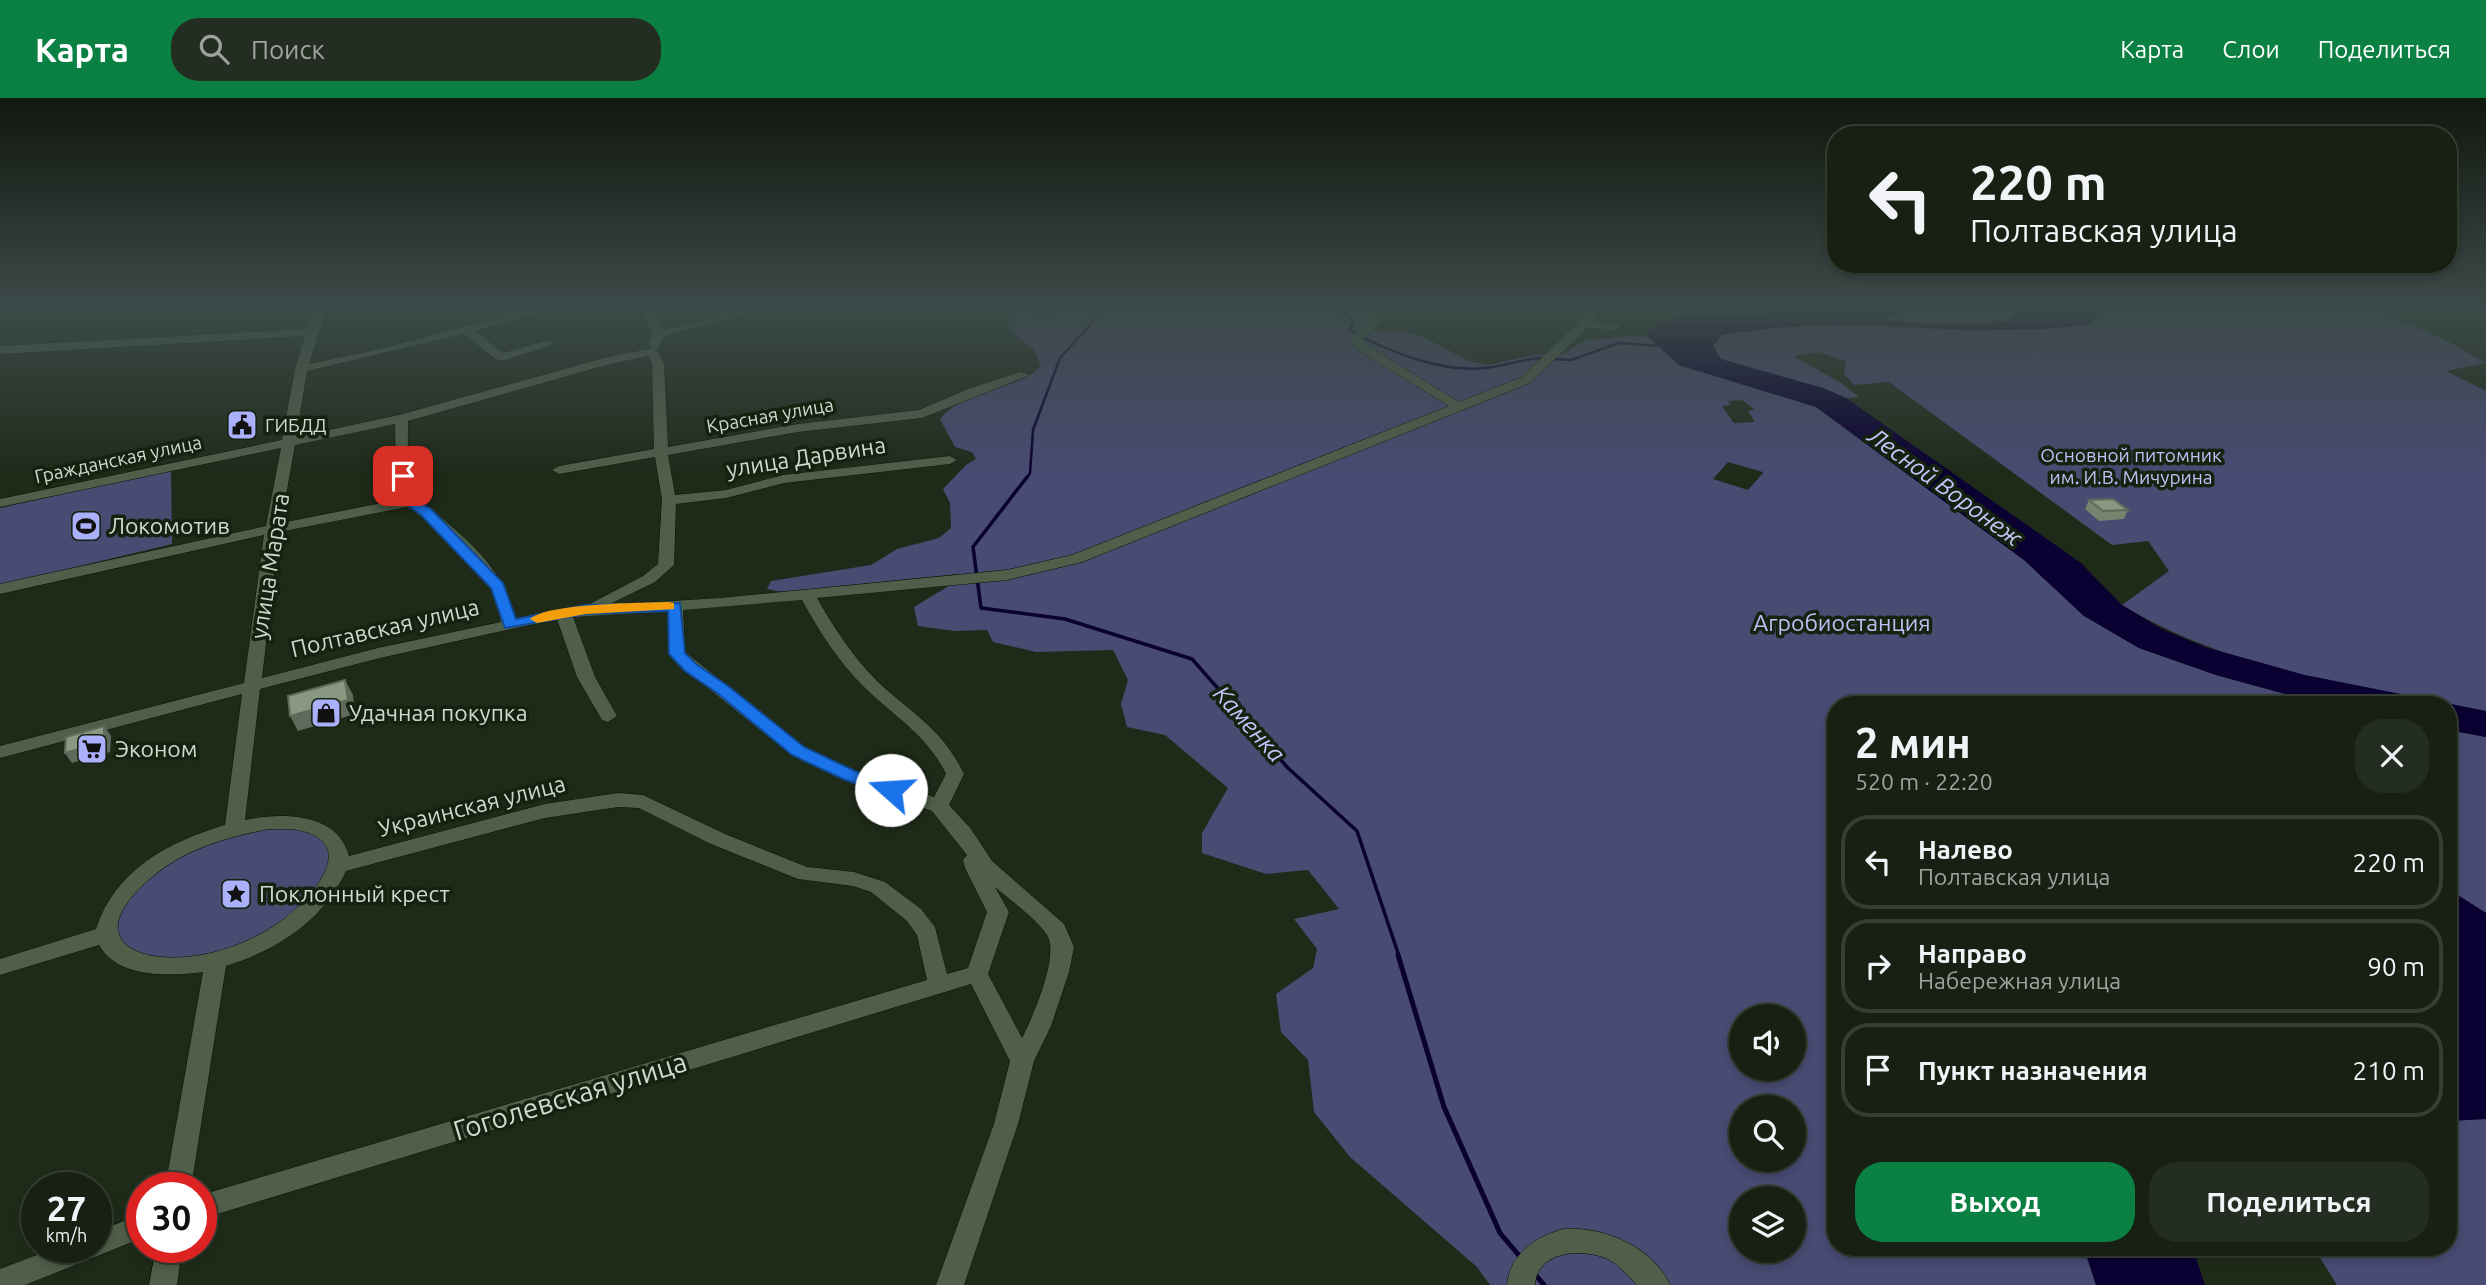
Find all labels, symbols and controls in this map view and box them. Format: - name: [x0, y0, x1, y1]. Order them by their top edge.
- search box: [171, 18, 661, 81]
- icon: search: [195, 30, 233, 68]
- text: Карта: [35, 31, 129, 68]
- text: Поиск: [251, 35, 325, 64]
- text: Карта: [2120, 36, 2184, 63]
- text: Слои: [2222, 36, 2280, 63]
- text: Поделиться: [2318, 36, 2451, 63]
- icon: left: [1855, 154, 1946, 245]
- text: 220 m: [1970, 154, 2107, 209]
- text: Полтавская улица: [1970, 212, 2238, 248]
- street label: Красная улица: [705, 393, 835, 437]
- public building icon: ГИБДД: [225, 408, 259, 442]
- place label: ГИБДД: [265, 414, 327, 436]
- water label: Лесной Воронеж: [1863, 421, 2028, 552]
- street label: Гражданская улица: [32, 431, 204, 487]
- street label: улица Дарвина: [724, 432, 887, 481]
- park label: Основной питомник им. И.В. Мичурина: [2040, 444, 2222, 488]
- pin: [373, 446, 433, 506]
- icon: arrive: [384, 457, 422, 495]
- street label: улица Марата: [246, 491, 293, 641]
- sports icon: Локомотив: [69, 509, 103, 543]
- place label: Локомотив: [109, 513, 230, 538]
- street label: Полтавская улица: [288, 594, 481, 661]
- park label: Агробиостанция: [1753, 610, 1931, 635]
- water label: Каменка: [1208, 680, 1291, 767]
- shop icon: Удачная покупка: [309, 696, 343, 730]
- place label: Удачная покупка: [349, 700, 528, 725]
- text: 2 мин: [1855, 719, 1971, 766]
- button: close: [2355, 719, 2429, 793]
- supermarket icon: Эконом: [75, 732, 109, 766]
- place label: Эконом: [115, 736, 198, 761]
- position arrow: [854, 753, 928, 827]
- text: 520 m · 22:20: [1855, 769, 1993, 794]
- street label: Украинская улица: [376, 770, 568, 841]
- text: Налево: [1918, 835, 2013, 864]
- icon: left: [1859, 843, 1897, 881]
- text: 220 m: [2353, 848, 2425, 877]
- text: Полтавская улица: [1918, 864, 2110, 889]
- place icon: Поклонный крест: [219, 877, 253, 911]
- place label: Поклонный крест: [259, 881, 450, 906]
- text: Направо: [1918, 939, 2027, 968]
- icon: right: [1859, 947, 1897, 985]
- text: 90 m: [2367, 952, 2425, 981]
- text: Набережная улица: [1918, 968, 2121, 993]
- map controls: [1729, 1004, 1806, 1263]
- button: sound: [1729, 1004, 1806, 1081]
- street label: Гоголевская улица: [449, 1045, 690, 1146]
- icon: arrive: [1859, 1051, 1897, 1089]
- text: Пункт назначения: [1918, 1056, 2148, 1085]
- text: 210 m: [2353, 1056, 2425, 1085]
- button: search: [1729, 1095, 1806, 1172]
- button: Выход: [1855, 1162, 2135, 1242]
- button: Поделиться: [2149, 1162, 2429, 1242]
- speed limit sign: 30: [126, 1172, 217, 1263]
- button: layers: [1729, 1186, 1806, 1263]
- text: 27: [47, 1188, 86, 1228]
- text: km/h: [46, 1225, 87, 1245]

